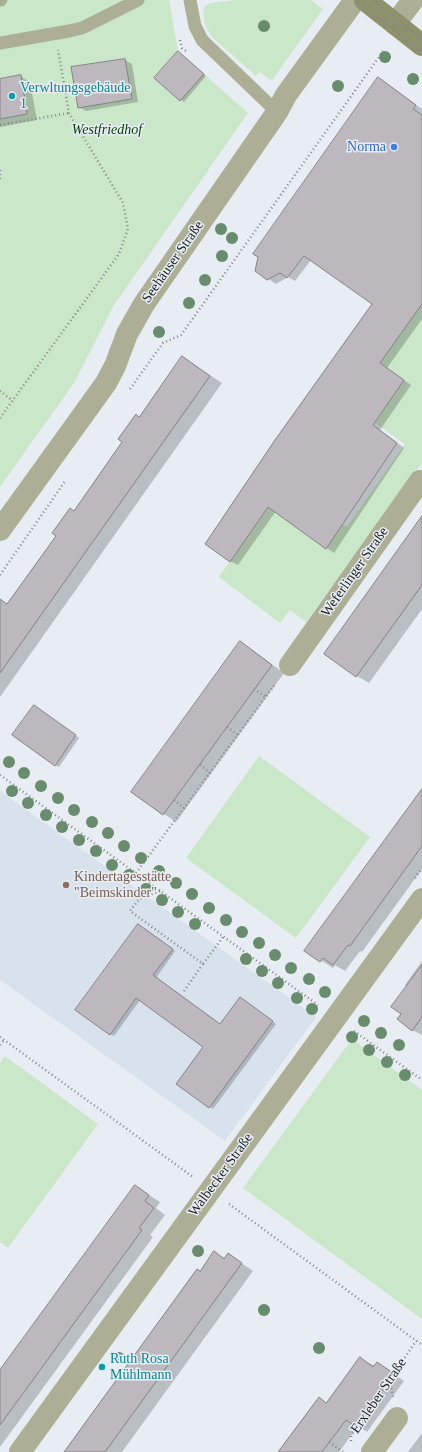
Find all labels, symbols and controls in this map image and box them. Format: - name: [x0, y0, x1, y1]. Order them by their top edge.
- place label: Verwltungsgebäude 1: [20, 80, 130, 112]
- marker: Verwltungsgebäude 1: [7, 91, 17, 101]
- park label: Westfriedhof: [72, 122, 142, 138]
- place label: Norma: [347, 139, 386, 155]
- marker: Norma: [389, 142, 399, 152]
- street label: Seehäuser Straße: [139, 218, 207, 306]
- street label: Weferlinger Straße: [318, 524, 392, 620]
- place label: Kindertagesstätte "Beimskinder": [74, 869, 171, 902]
- marker: Kindertagesstätte "Beimskinder": [61, 880, 71, 890]
- street label: Walbecker Straße: [185, 1130, 257, 1220]
- place label: Ruth Rosa Mühlmann: [110, 1351, 171, 1384]
- street label: Erxleber Straße: [348, 1355, 410, 1437]
- marker: Ruth Rosa Mühlmann: [97, 1362, 107, 1372]

